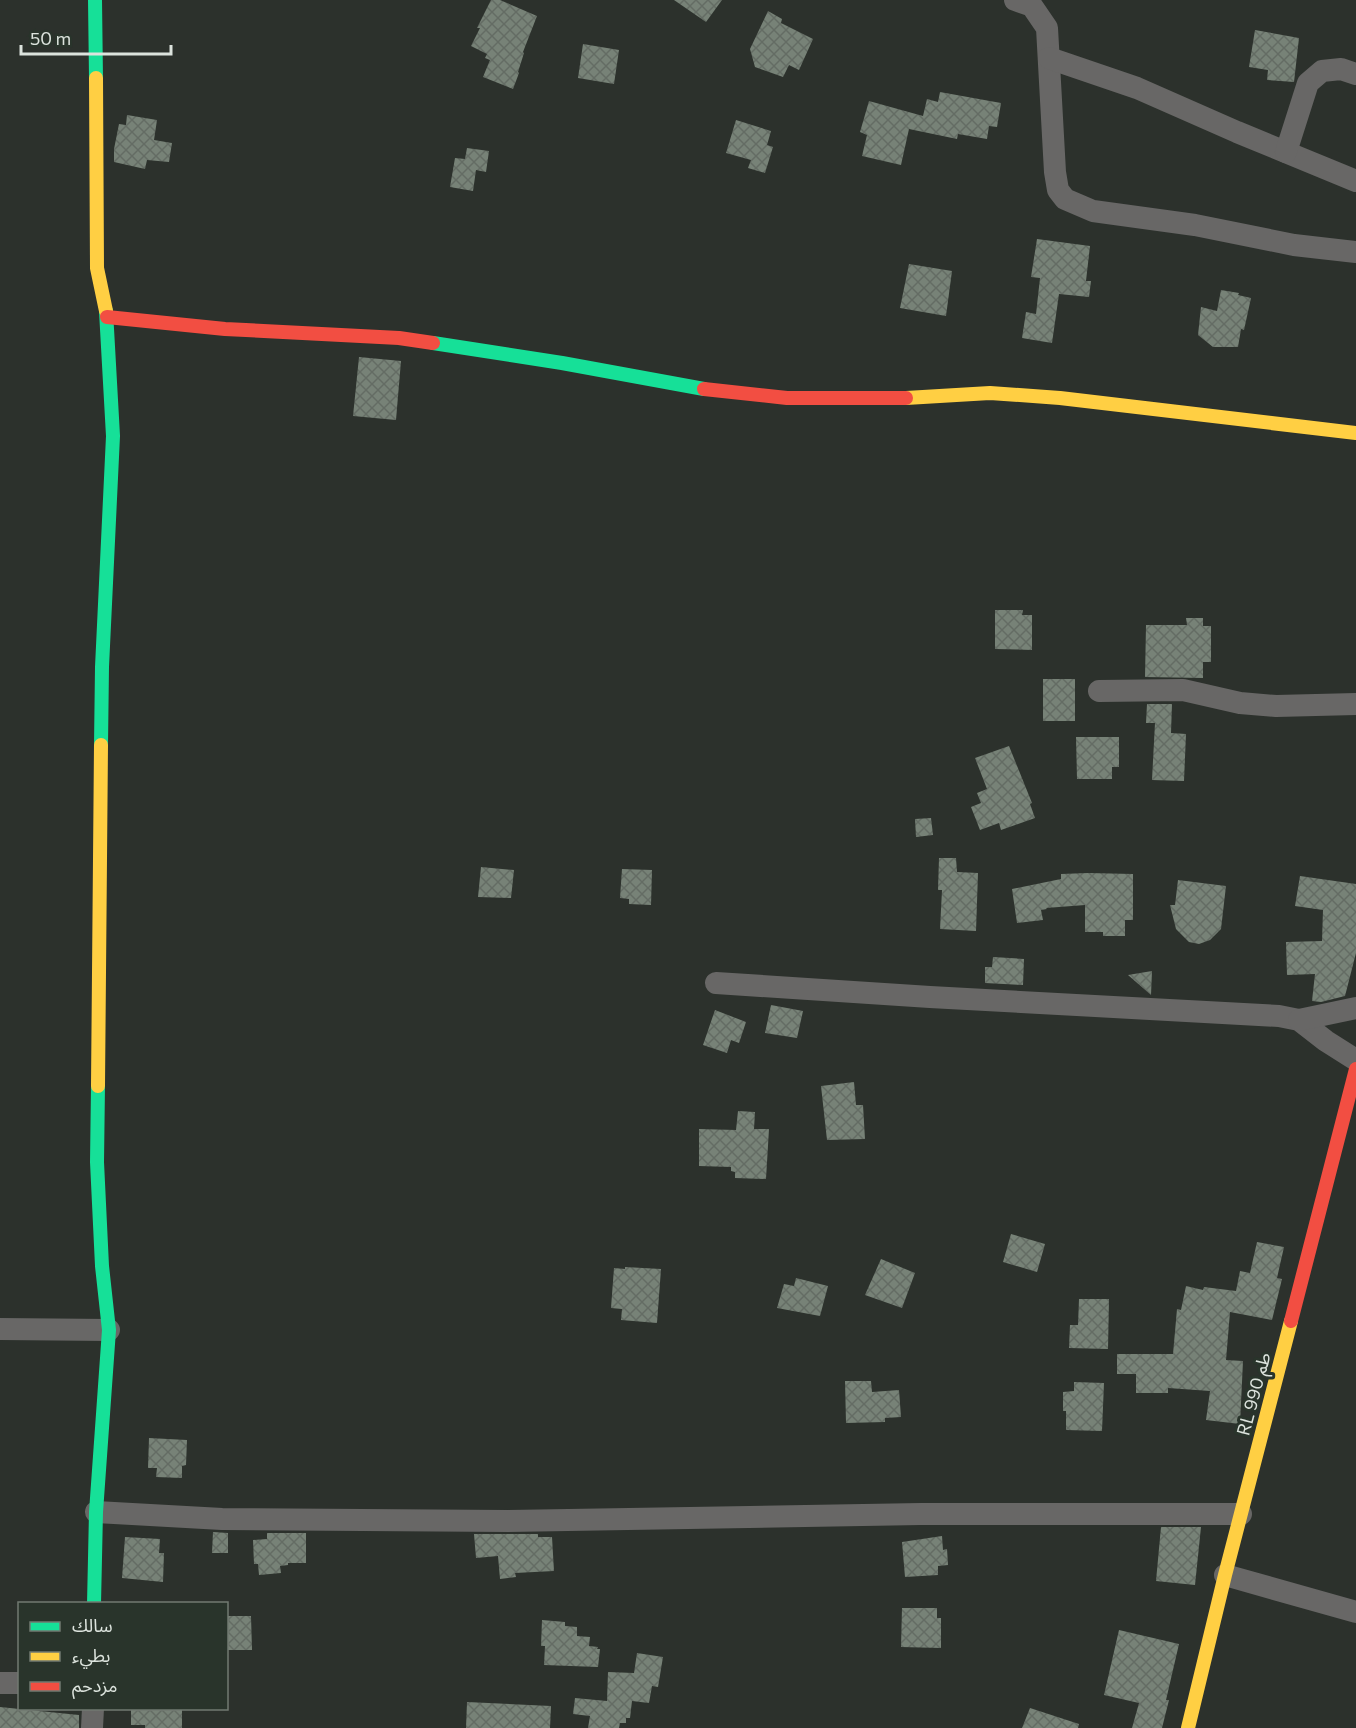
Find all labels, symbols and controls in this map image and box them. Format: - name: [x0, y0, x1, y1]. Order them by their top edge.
- scale bar: [21, 18, 171, 56]
- text: 50 m: [30, 27, 71, 49]
- street label: RL طم 990: [1231, 1350, 1278, 1438]
- legend: [18, 1602, 228, 1710]
- text: سالك: [72, 1614, 113, 1636]
- text: بطيء: [72, 1644, 110, 1669]
- text: مزدحم: [72, 1674, 117, 1699]

